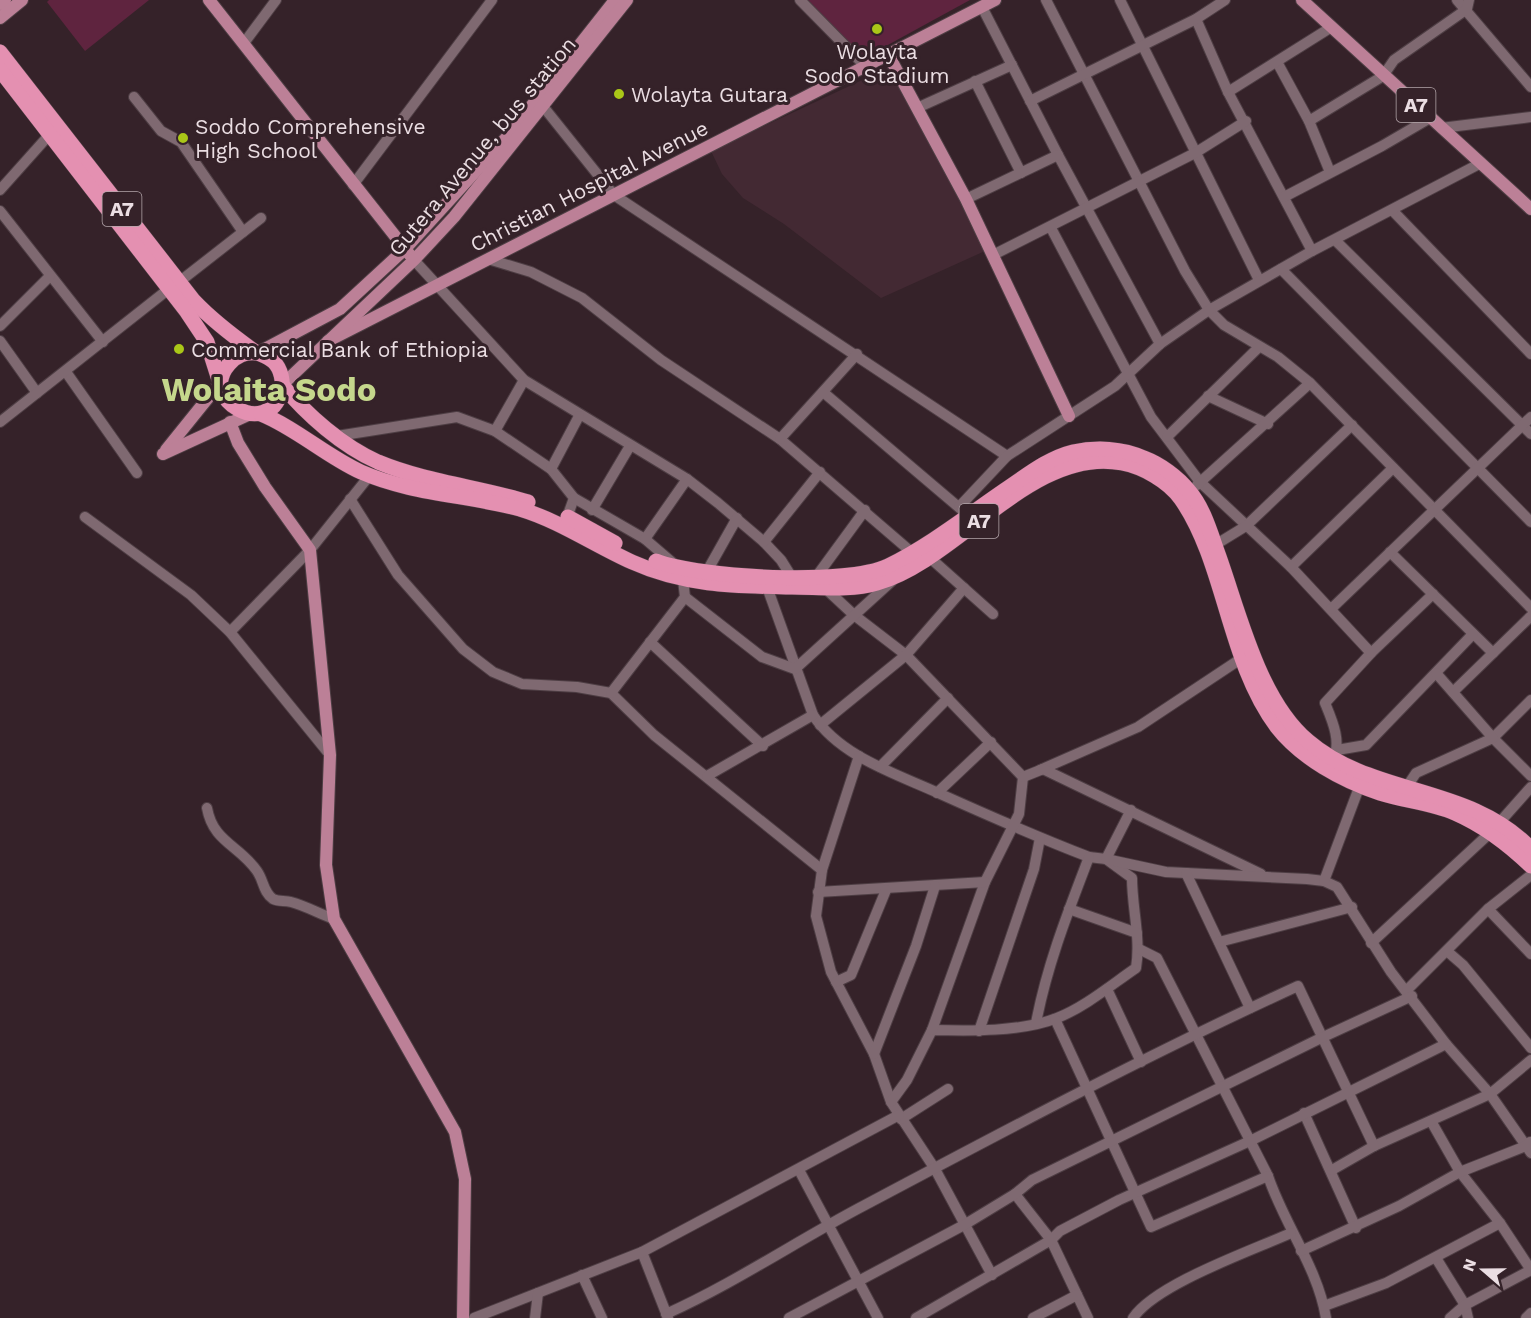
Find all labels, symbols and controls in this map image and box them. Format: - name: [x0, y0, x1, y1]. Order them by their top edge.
- marker: Wolayta Sodo Stadium: [870, 22, 884, 36]
- street label: Gutera Avenue, bus station: [383, 32, 581, 260]
- place label: Wolayta Sodo Stadium: [805, 39, 949, 88]
- place label: Wolayta Gutara: [631, 82, 788, 107]
- marker: Wolayta Gutara: [612, 87, 626, 101]
- road number: A7: [1396, 88, 1436, 122]
- place label: Soddo Comprehensive High School: [195, 114, 426, 163]
- street label: Christian Hospital Avenue: [466, 115, 712, 257]
- marker: Soddo Comprehensive High School: [176, 131, 190, 145]
- road number: A7: [102, 192, 142, 226]
- place label: Commercial Bank of Ethiopia: [191, 337, 488, 362]
- marker: Commercial Bank of Ethiopia: [172, 342, 186, 356]
- district label: Wolaita Sodo: [161, 370, 377, 409]
- road number: A7: [960, 504, 998, 538]
- north arrow: [1453, 1240, 1513, 1300]
- text: N: [1458, 1256, 1480, 1274]

